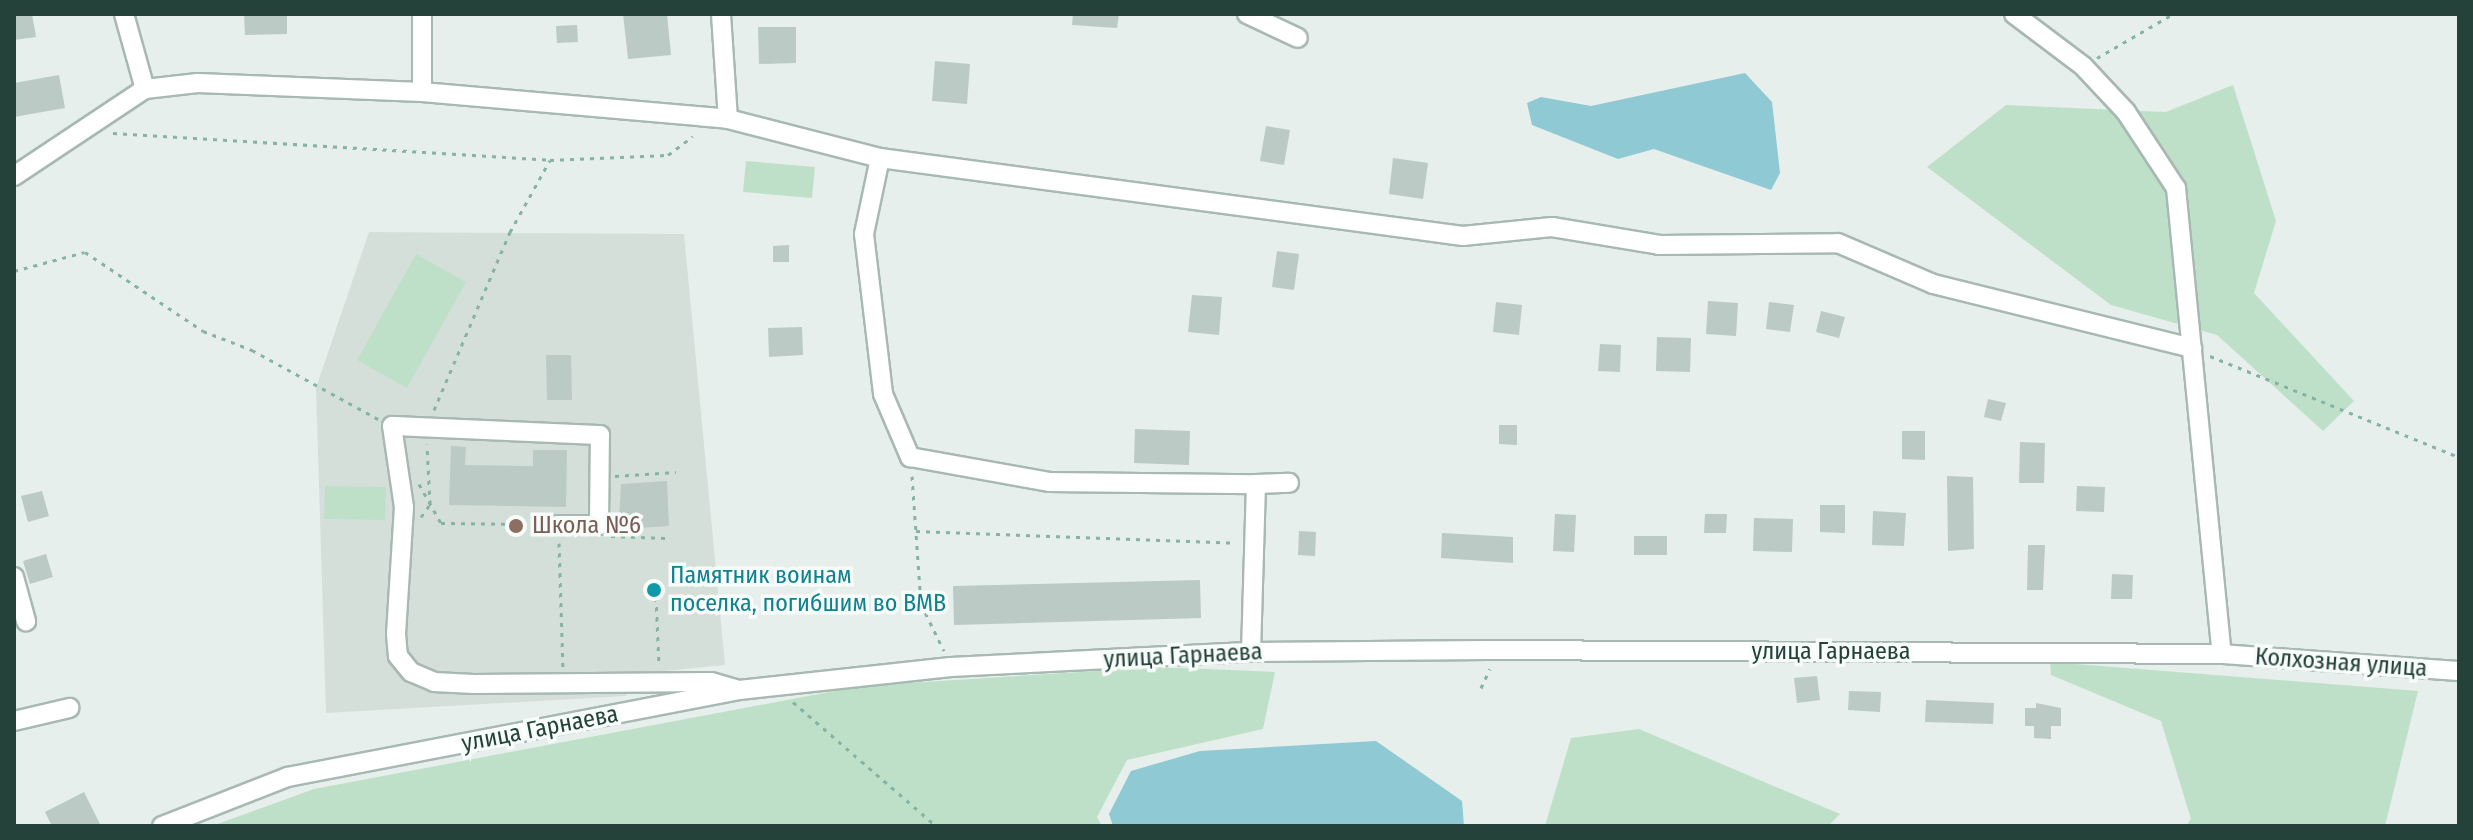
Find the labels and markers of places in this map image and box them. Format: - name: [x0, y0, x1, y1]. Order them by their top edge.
- place label: Школа №6: [532, 512, 641, 540]
- marker: Школа №6: [507, 517, 525, 535]
- place label: Памятник воинам поселка, погибшим во ВМВ: [670, 562, 946, 618]
- marker: Памятник воинам поселка, погибшим во ВМВ: [645, 581, 663, 599]

